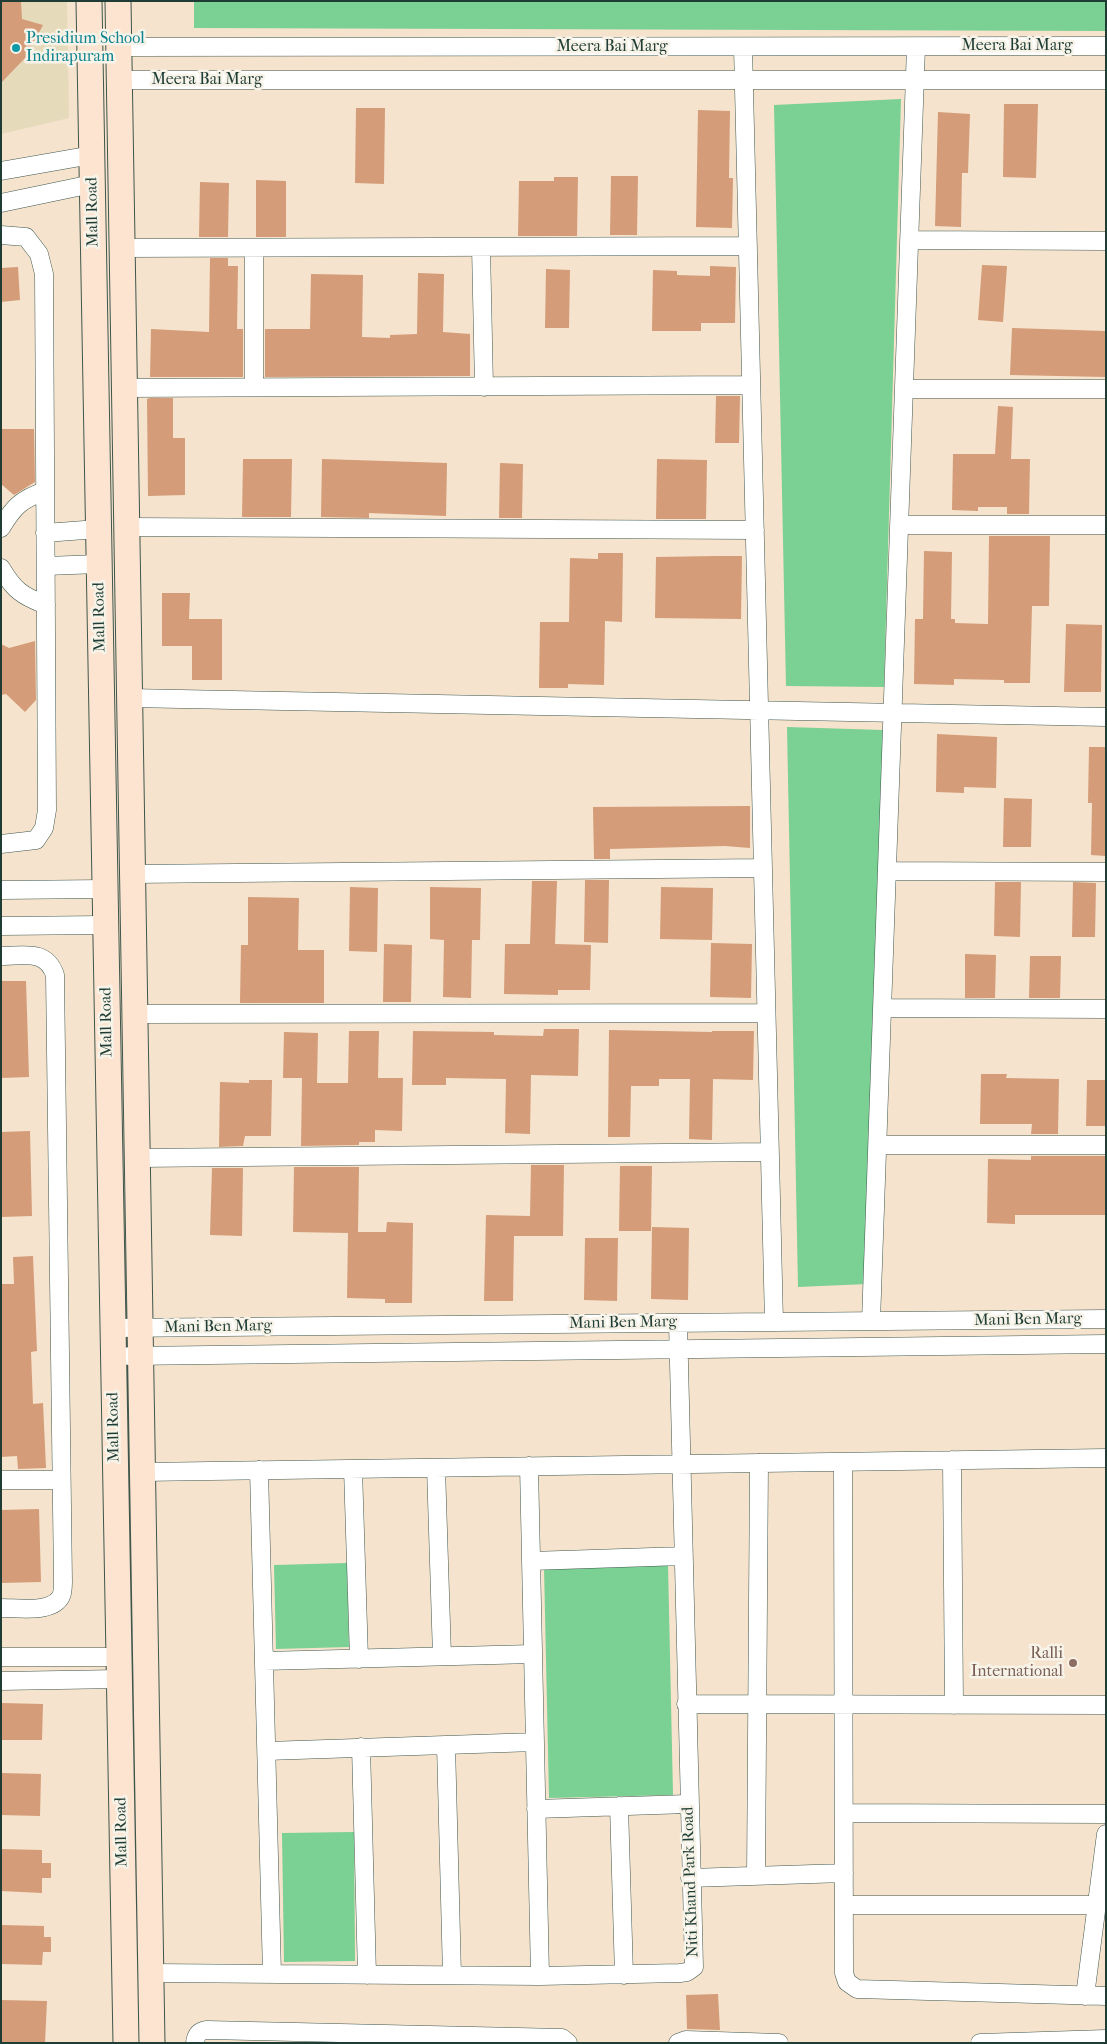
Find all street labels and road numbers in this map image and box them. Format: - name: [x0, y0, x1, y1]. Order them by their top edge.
- street label: Meera Bai Marg: [961, 36, 1073, 56]
- street label: Meera Bai Marg: [556, 37, 668, 57]
- street label: Meera Bai Marg: [151, 70, 263, 90]
- street label: Mall Road: [83, 177, 103, 247]
- street label: Mall Road: [90, 582, 110, 652]
- street label: Mall Road: [97, 987, 117, 1057]
- street label: Mani Ben Marg: [974, 1309, 1082, 1331]
- street label: Mani Ben Marg: [569, 1312, 677, 1334]
- street label: Mani Ben Marg: [164, 1316, 272, 1338]
- street label: Mall Road: [104, 1392, 124, 1462]
- street label: Mall Road: [112, 1797, 132, 1867]
- street label: Niti Khand Park Road: [679, 1806, 703, 1958]

